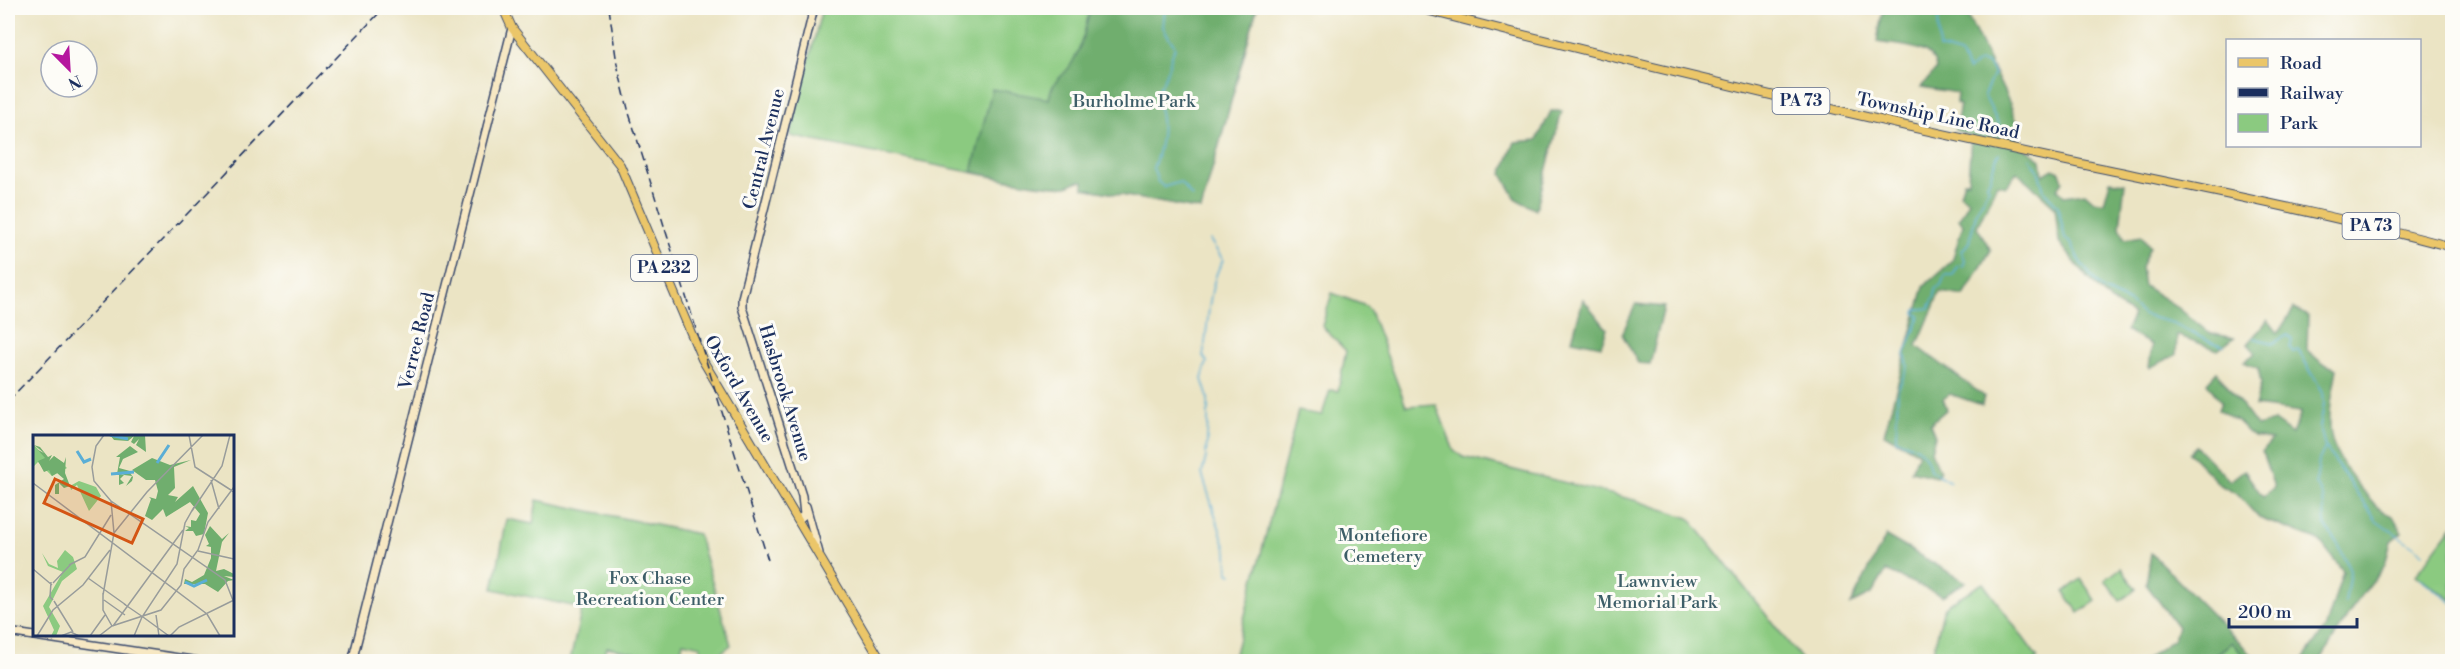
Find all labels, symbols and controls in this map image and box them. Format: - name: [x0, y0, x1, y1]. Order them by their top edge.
- north arrow: [39, 39, 99, 99]
- legend: [2226, 39, 2421, 147]
- text: Road: [2280, 52, 2323, 75]
- text: N: [65, 70, 85, 94]
- text: Railway: [2280, 82, 2344, 105]
- street label: Central Avenue: [738, 86, 790, 212]
- road number: PA 73: [1772, 88, 1830, 114]
- street label: Township Line Road: [1855, 88, 2022, 145]
- park label: Burholme Park: [1072, 90, 1197, 113]
- text: Park: [2280, 112, 2319, 135]
- road number: PA 73: [2342, 213, 2400, 239]
- road number: PA 232: [631, 255, 697, 281]
- street label: Verree Road: [394, 289, 440, 393]
- street label: Hasbrook Avenue: [753, 322, 817, 464]
- street label: Oxford Avenue: [699, 331, 779, 447]
- inset map: [33, 435, 234, 636]
- park label: Montefiore Cemetery: [1338, 524, 1428, 568]
- park label: Fox Chase Recreation Center: [576, 567, 724, 611]
- park label: Lawnview Memorial Park: [1597, 570, 1719, 614]
- scale bar: [2229, 591, 2356, 629]
- text: 200 m: [2238, 601, 2292, 624]

